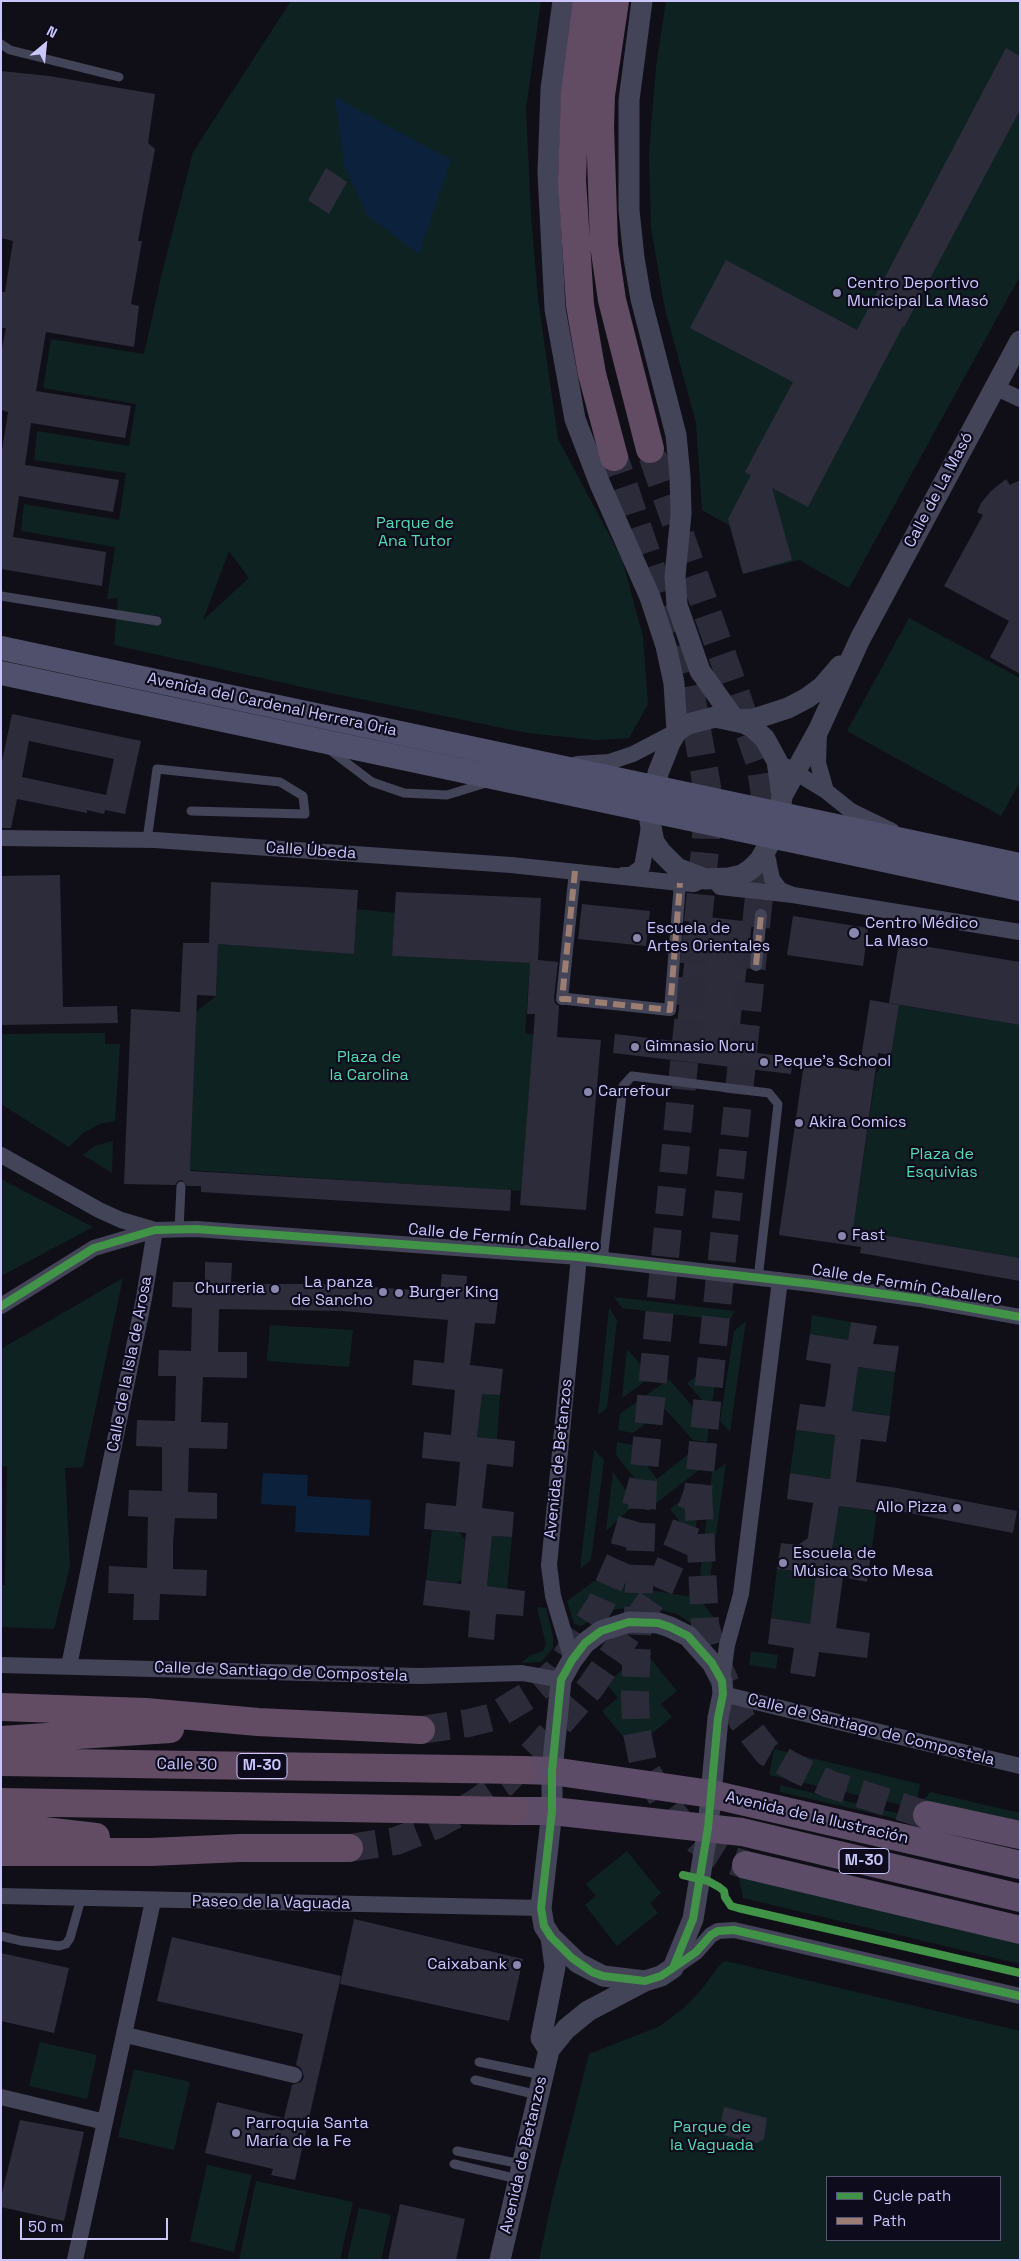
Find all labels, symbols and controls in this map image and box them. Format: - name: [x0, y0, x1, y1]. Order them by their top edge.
- north arrow: [20, 20, 70, 70]
- text: N: [44, 22, 60, 42]
- place label: Centro Deportivo Municipal La Masó: [847, 274, 989, 312]
- marker: Centro Deportivo Municipal La Masó: [831, 287, 843, 299]
- street label: Calle de La Masó: [900, 429, 978, 551]
- park label: Parque de Ana Tutor: [376, 514, 454, 552]
- street label: Avenida del Cardenal Herrera Oria: [145, 669, 399, 741]
- street label: Calle Úbeda: [265, 838, 357, 864]
- place label: Centro Médico La Maso: [865, 914, 978, 952]
- place label: Escuela de Artes Orientales: [647, 919, 770, 957]
- marker: Centro Médico La Maso: [847, 926, 861, 940]
- marker: Escuela de Artes Orientales: [631, 932, 643, 944]
- place label: Gimnasio Noru: [645, 1037, 755, 1057]
- marker: Gimnasio Noru: [629, 1041, 641, 1053]
- park label: Plaza de la Carolina: [329, 1048, 409, 1086]
- place label: Peque's School: [774, 1052, 891, 1072]
- marker: Peque's School: [758, 1056, 770, 1068]
- place label: Carrefour: [598, 1082, 671, 1102]
- marker: Carrefour: [582, 1086, 594, 1098]
- place label: Akira Comics: [809, 1113, 907, 1133]
- marker: Akira Comics: [793, 1117, 805, 1129]
- park label: Plaza de Esquivias: [906, 1145, 978, 1183]
- street label: Calle de Fermín Caballero: [407, 1220, 601, 1256]
- place label: Fast: [852, 1226, 885, 1246]
- marker: Fast: [836, 1230, 848, 1242]
- street label: Calle de Fermín Caballero: [811, 1260, 1003, 1310]
- place label: La panza de Sancho: [291, 1273, 373, 1311]
- street label: Calle de la Isla de Arosa: [104, 1274, 156, 1454]
- place label: Churreria: [195, 1279, 265, 1299]
- marker: Churreria: [269, 1283, 281, 1295]
- place label: Burger King: [409, 1283, 499, 1303]
- marker: La panza de Sancho: [377, 1286, 389, 1298]
- marker: Burger King: [393, 1287, 405, 1299]
- street label: Avenida de Betanzos: [541, 1378, 577, 1540]
- place label: Allo Pizza: [876, 1498, 947, 1518]
- marker: Allo Pizza: [951, 1502, 963, 1514]
- place label: Escuela de Música Soto Mesa: [793, 1544, 933, 1582]
- marker: Escuela de Música Soto Mesa: [777, 1557, 789, 1569]
- street label: Calle de Santiago de Compostela: [154, 1658, 408, 1686]
- street label: Calle de Santiago de Compostela: [746, 1690, 996, 1770]
- road number: M-30: [237, 1754, 287, 1778]
- street label: Calle 30: [156, 1755, 218, 1775]
- street label: Avenida de la Ilustración: [724, 1788, 910, 1848]
- road number: M-30: [839, 1848, 889, 1874]
- street label: Paseo de la Vaguada: [192, 1892, 350, 1914]
- place label: Caixabank: [427, 1955, 507, 1975]
- marker: Caixabank: [511, 1959, 523, 1971]
- street label: Avenida de Betanzos: [497, 2074, 551, 2236]
- place label: Parroquia Santa María de la Fe: [246, 2114, 369, 2152]
- park label: Parque de la Vaguada: [670, 2118, 754, 2156]
- marker: Parroquia Santa María de la Fe: [230, 2127, 242, 2139]
- legend: [826, 2176, 1001, 2241]
- text: Cycle path: [873, 2186, 951, 2205]
- scale bar: [22, 2208, 170, 2240]
- text: Path: [873, 2211, 906, 2230]
- text: 50 m: [28, 2217, 63, 2236]

